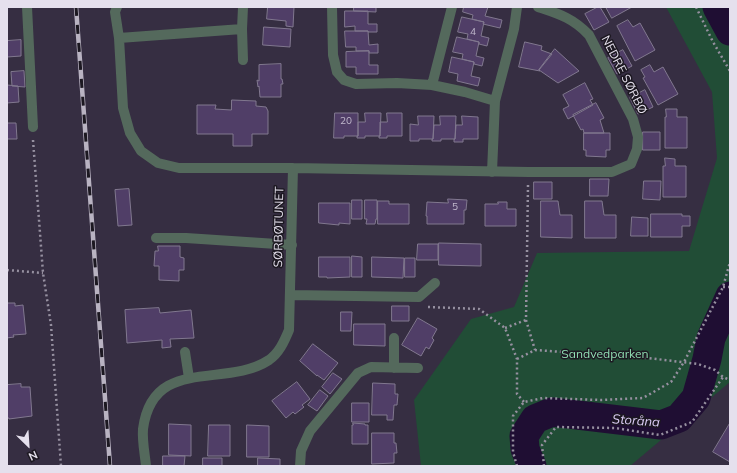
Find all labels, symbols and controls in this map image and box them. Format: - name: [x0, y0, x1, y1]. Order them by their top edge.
- house number: 4: [470, 26, 476, 38]
- street label: NEDRE SØRBØ: [598, 33, 650, 117]
- house number: 20: [340, 115, 352, 127]
- street label: SØRBØTUNET: [271, 186, 287, 268]
- house number: 5: [452, 201, 458, 213]
- park label: Sandvedparken: [561, 347, 649, 361]
- water label: Storåna: [612, 412, 660, 430]
- north arrow: [8, 425, 48, 465]
- text: N: [26, 448, 40, 464]

